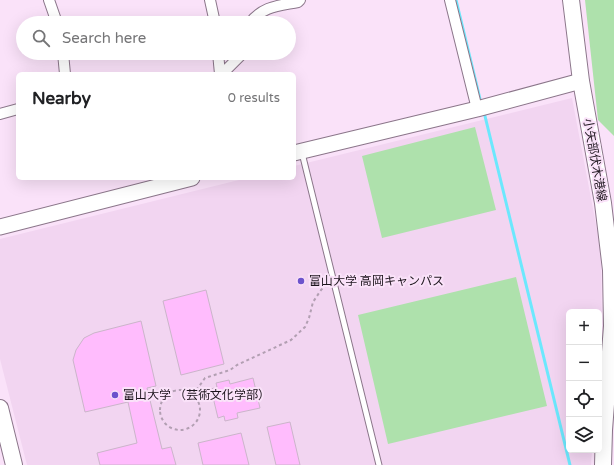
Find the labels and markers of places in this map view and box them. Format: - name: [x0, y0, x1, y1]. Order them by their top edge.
- place label: 富山大学 高岡キャンパス: [309, 274, 444, 288]
- marker: 富山大学 高岡キャンパス: [296, 276, 306, 286]
- place label: 富山大学 （芸術文化学部）: [123, 388, 270, 402]
- marker: 富山大学 （芸術文化学部）: [110, 390, 120, 400]

